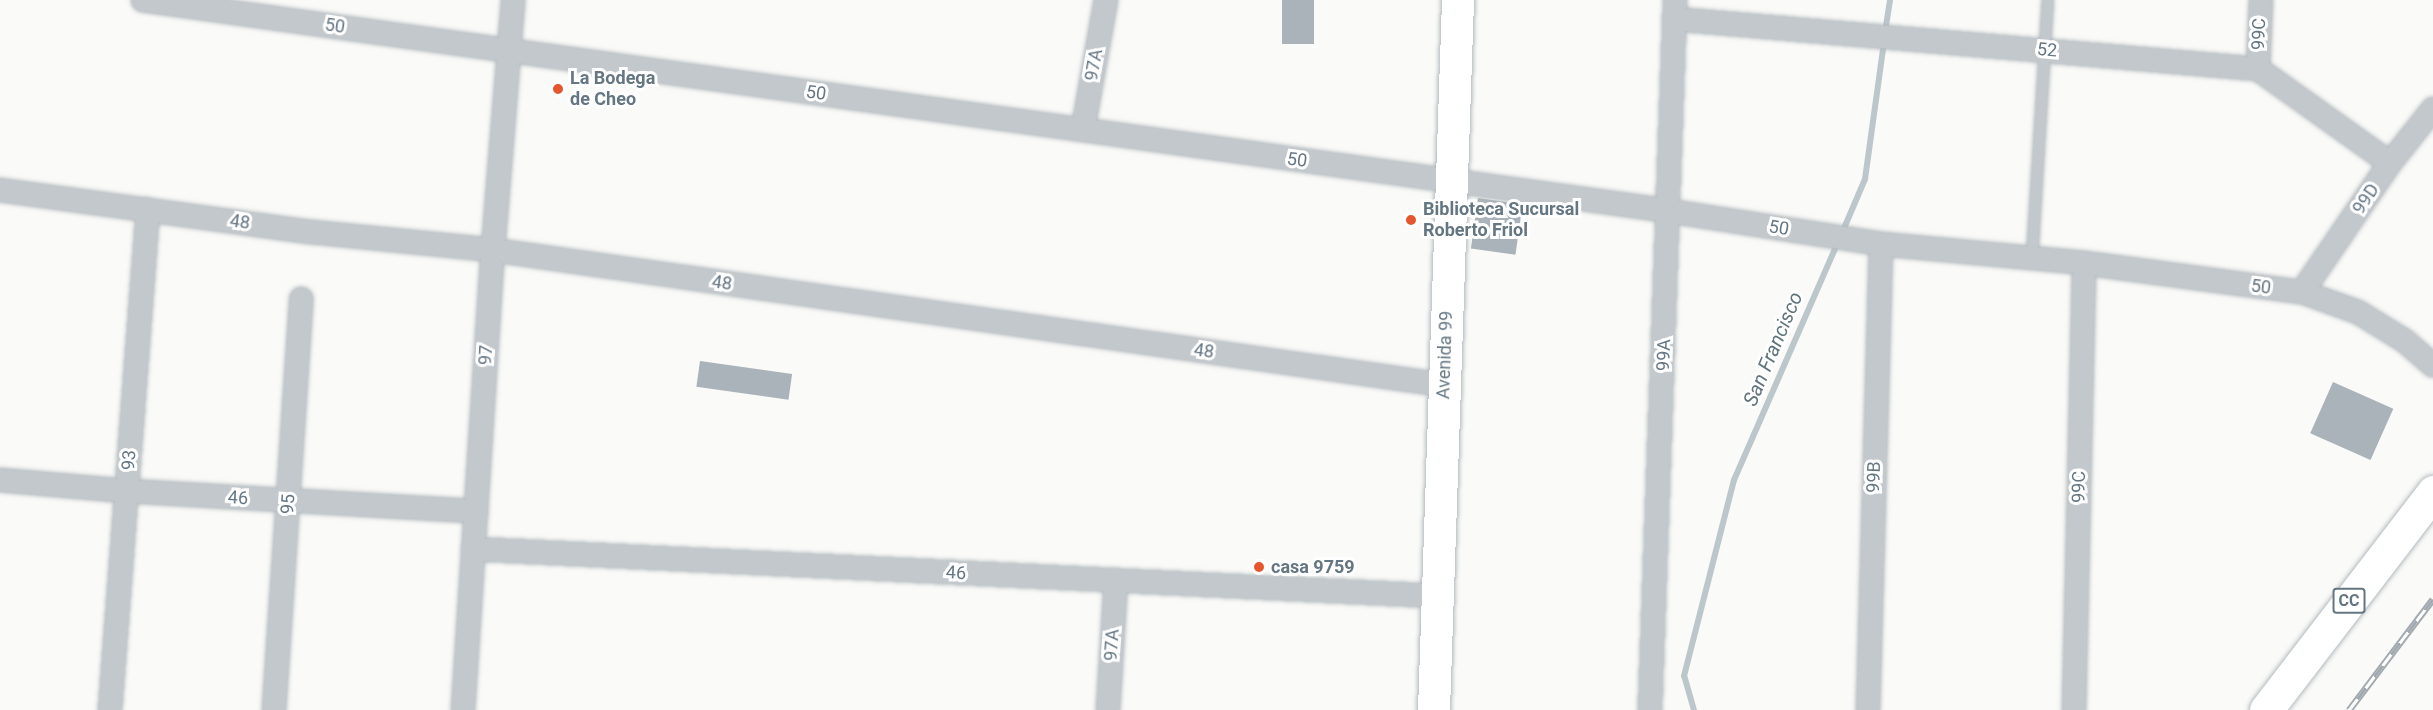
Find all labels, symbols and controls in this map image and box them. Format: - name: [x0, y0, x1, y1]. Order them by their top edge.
- street label: 50: [323, 14, 347, 38]
- street label: 99C: [2248, 18, 2270, 50]
- street label: 52: [2036, 38, 2058, 62]
- street label: 97A: [1081, 47, 1107, 83]
- place label: La Bodega de Cheo: [570, 68, 655, 110]
- street label: 50: [804, 81, 828, 105]
- marker: La Bodega de Cheo: [551, 82, 565, 96]
- street label: 50: [1285, 148, 1309, 172]
- street label: 99D: [2348, 180, 2384, 218]
- place label: Biblioteca Sucursal Roberto Friol: [1423, 199, 1579, 242]
- street label: 48: [228, 210, 252, 234]
- marker: Biblioteca Sucursal Roberto Friol: [1404, 213, 1418, 227]
- street label: 50: [1767, 216, 1791, 240]
- street label: 48: [710, 271, 734, 295]
- street label: 50: [2250, 275, 2272, 299]
- water label: San Francisco: [1738, 288, 1808, 410]
- street label: Avenida 99: [1433, 310, 1457, 400]
- street label: 48: [1192, 339, 1216, 363]
- street label: 99A: [1653, 339, 1675, 371]
- street label: 97: [475, 344, 497, 366]
- street label: 93: [118, 449, 140, 471]
- street label: 99B: [1863, 461, 1885, 493]
- street label: 99C: [2068, 471, 2090, 503]
- street label: 46: [227, 487, 249, 509]
- street label: 95: [277, 493, 299, 515]
- place label: casa 9759: [1271, 556, 1355, 578]
- marker: casa 9759: [1252, 560, 1266, 574]
- street label: 46: [945, 562, 967, 584]
- road number: CC: [2332, 588, 2366, 614]
- street label: 97A: [1100, 628, 1124, 662]

